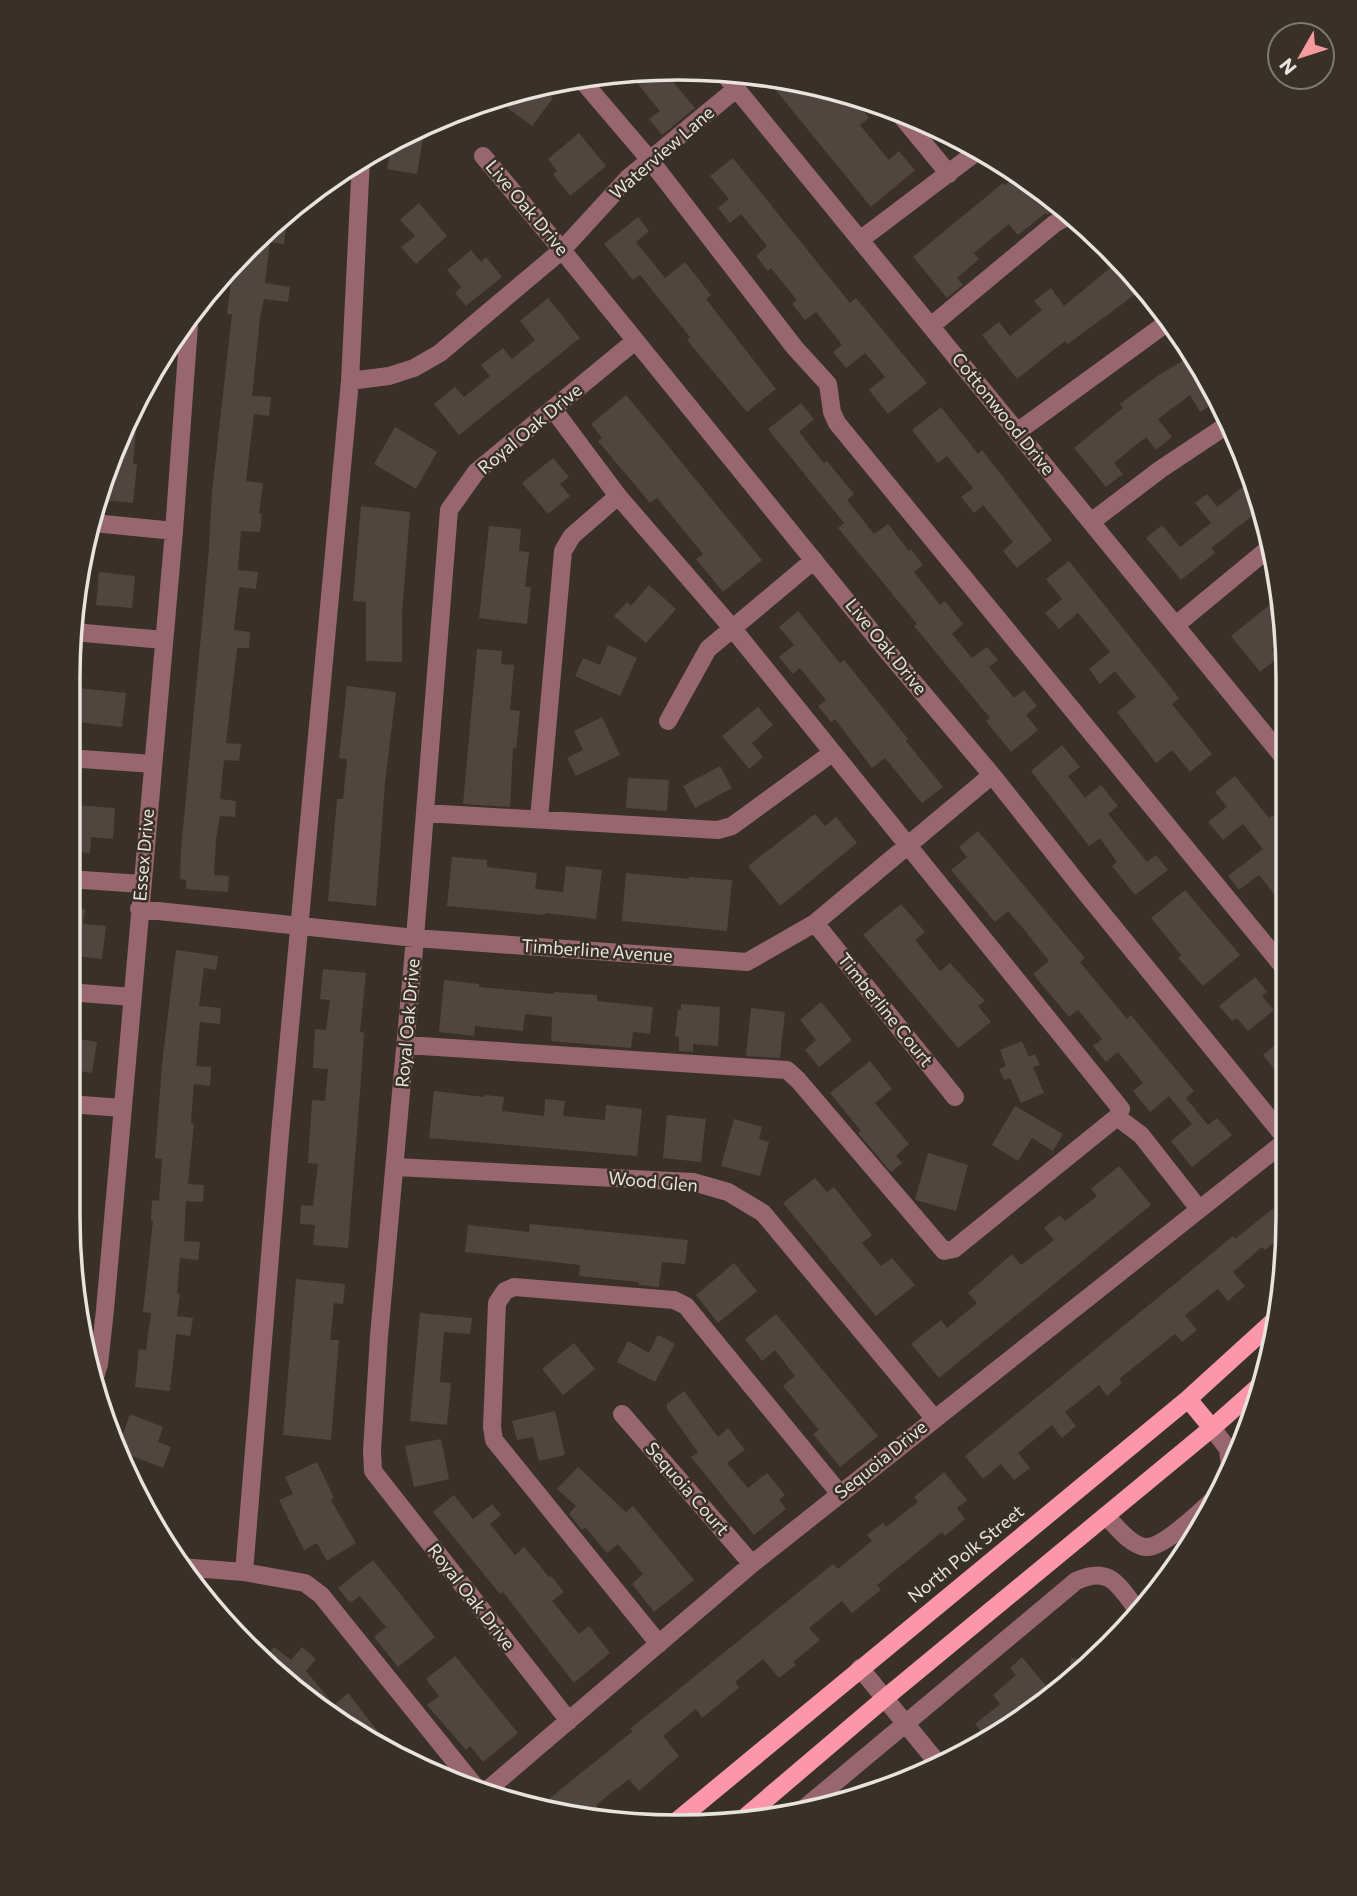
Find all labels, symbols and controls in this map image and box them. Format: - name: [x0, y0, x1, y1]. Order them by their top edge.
- north arrow: [1266, 21, 1336, 91]
- text: N: [1274, 54, 1301, 80]
- street label: Waterview Lane: [605, 101, 718, 204]
- street label: Live Oak Drive: [482, 155, 574, 259]
- street label: Cottonwood Drive: [948, 348, 1060, 479]
- street label: Royal Oak Drive: [473, 378, 586, 478]
- street label: Live Oak Drive: [841, 594, 932, 699]
- street label: Essex Drive: [128, 808, 158, 902]
- street label: Timberline Avenue: [521, 934, 673, 966]
- street label: Timberline Court: [833, 948, 938, 1070]
- street label: Royal Oak Drive: [390, 958, 424, 1088]
- street label: Wood Glen: [607, 1166, 699, 1196]
- street label: Sequoia Drive: [830, 1415, 931, 1503]
- street label: Sequoia Court: [641, 1437, 734, 1540]
- street label: North Polk Street: [903, 1500, 1028, 1607]
- street label: Royal Oak Drive: [423, 1539, 520, 1654]

